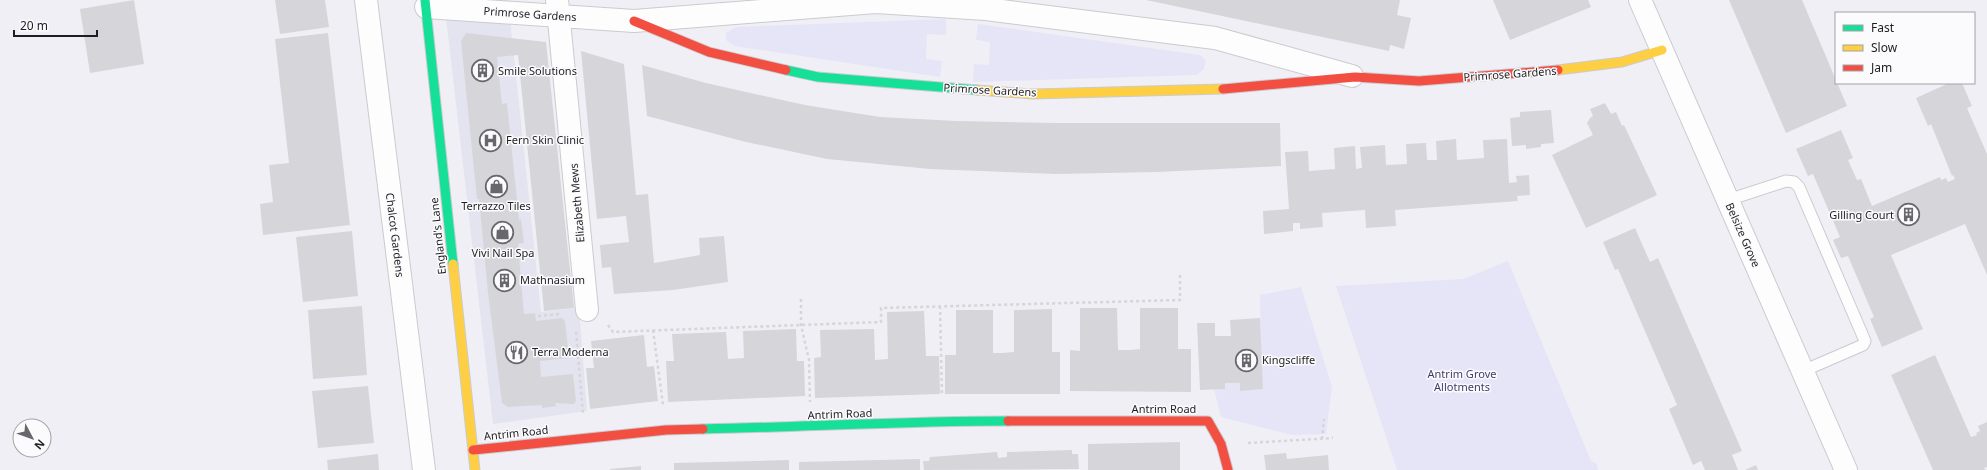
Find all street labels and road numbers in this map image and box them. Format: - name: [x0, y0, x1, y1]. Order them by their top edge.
- street label: Primrose Gardens: [483, 3, 577, 24]
- street label: Primrose Gardens: [1463, 63, 1557, 84]
- street label: Primrose Gardens: [943, 80, 1037, 99]
- street label: Elizabeth Mews: [566, 163, 587, 243]
- street label: Chalcot Gardens: [383, 192, 408, 278]
- street label: England's Lane: [426, 197, 449, 275]
- street label: Belsize Grove: [1723, 200, 1764, 269]
- street label: Antrim Road: [1132, 401, 1196, 416]
- street label: Antrim Road: [807, 405, 873, 422]
- street label: Antrim Road: [483, 422, 549, 443]

